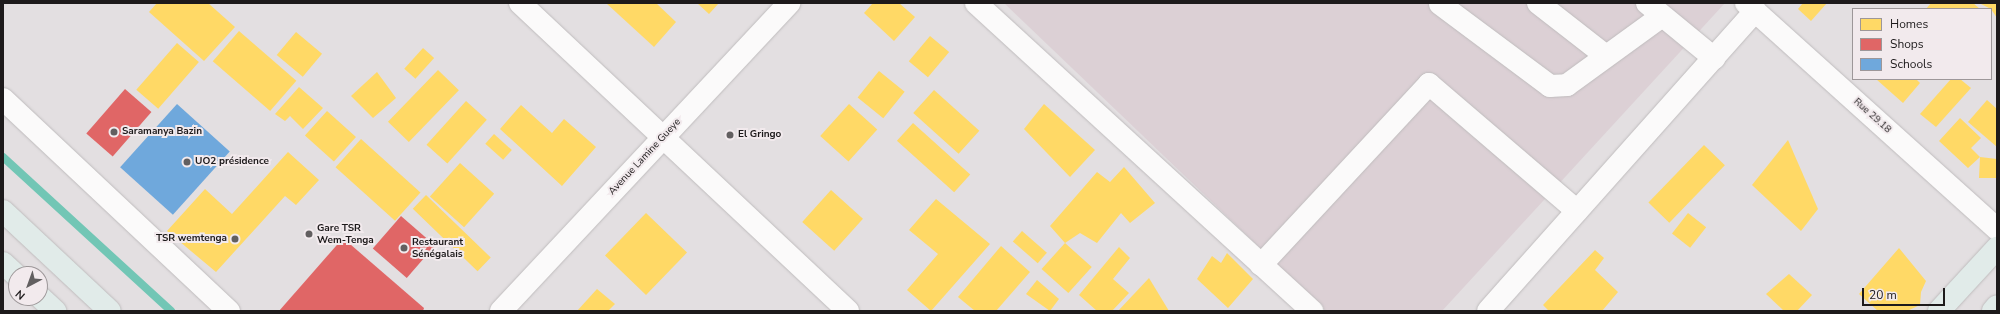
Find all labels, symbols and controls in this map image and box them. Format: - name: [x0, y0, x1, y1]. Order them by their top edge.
- legend: [1852, 8, 1992, 80]
- text: Homes: [1890, 16, 1928, 32]
- text: Shops: [1890, 36, 1924, 52]
- text: Schools: [1890, 56, 1932, 72]
- street label: Rue 29.18: [1851, 96, 1893, 136]
- street label: Avenue Lamine Gueye: [606, 116, 684, 198]
- place label: Saramanya Bazin: [122, 126, 202, 138]
- marker: Saramanya Bazin: [109, 127, 119, 137]
- place label: El Gringo: [738, 129, 781, 141]
- marker: El Gringo: [725, 130, 735, 140]
- place label: UO2 présidence: [195, 156, 269, 168]
- marker: UO2 présidence: [182, 157, 192, 167]
- place label: Gare TSR Wem-Tenga: [317, 222, 374, 246]
- marker: Gare TSR Wem-Tenga: [304, 229, 314, 239]
- place label: TSR wemtenga: [156, 233, 227, 245]
- marker: TSR wemtenga: [230, 234, 240, 244]
- place label: Restaurant Sénégalais: [412, 236, 463, 260]
- marker: Restaurant Sénégalais: [399, 243, 409, 253]
- north arrow: [8, 266, 48, 306]
- scale bar: [1864, 280, 1947, 306]
- text: N: [12, 286, 28, 303]
- text: 20 m: [1869, 287, 1897, 303]

